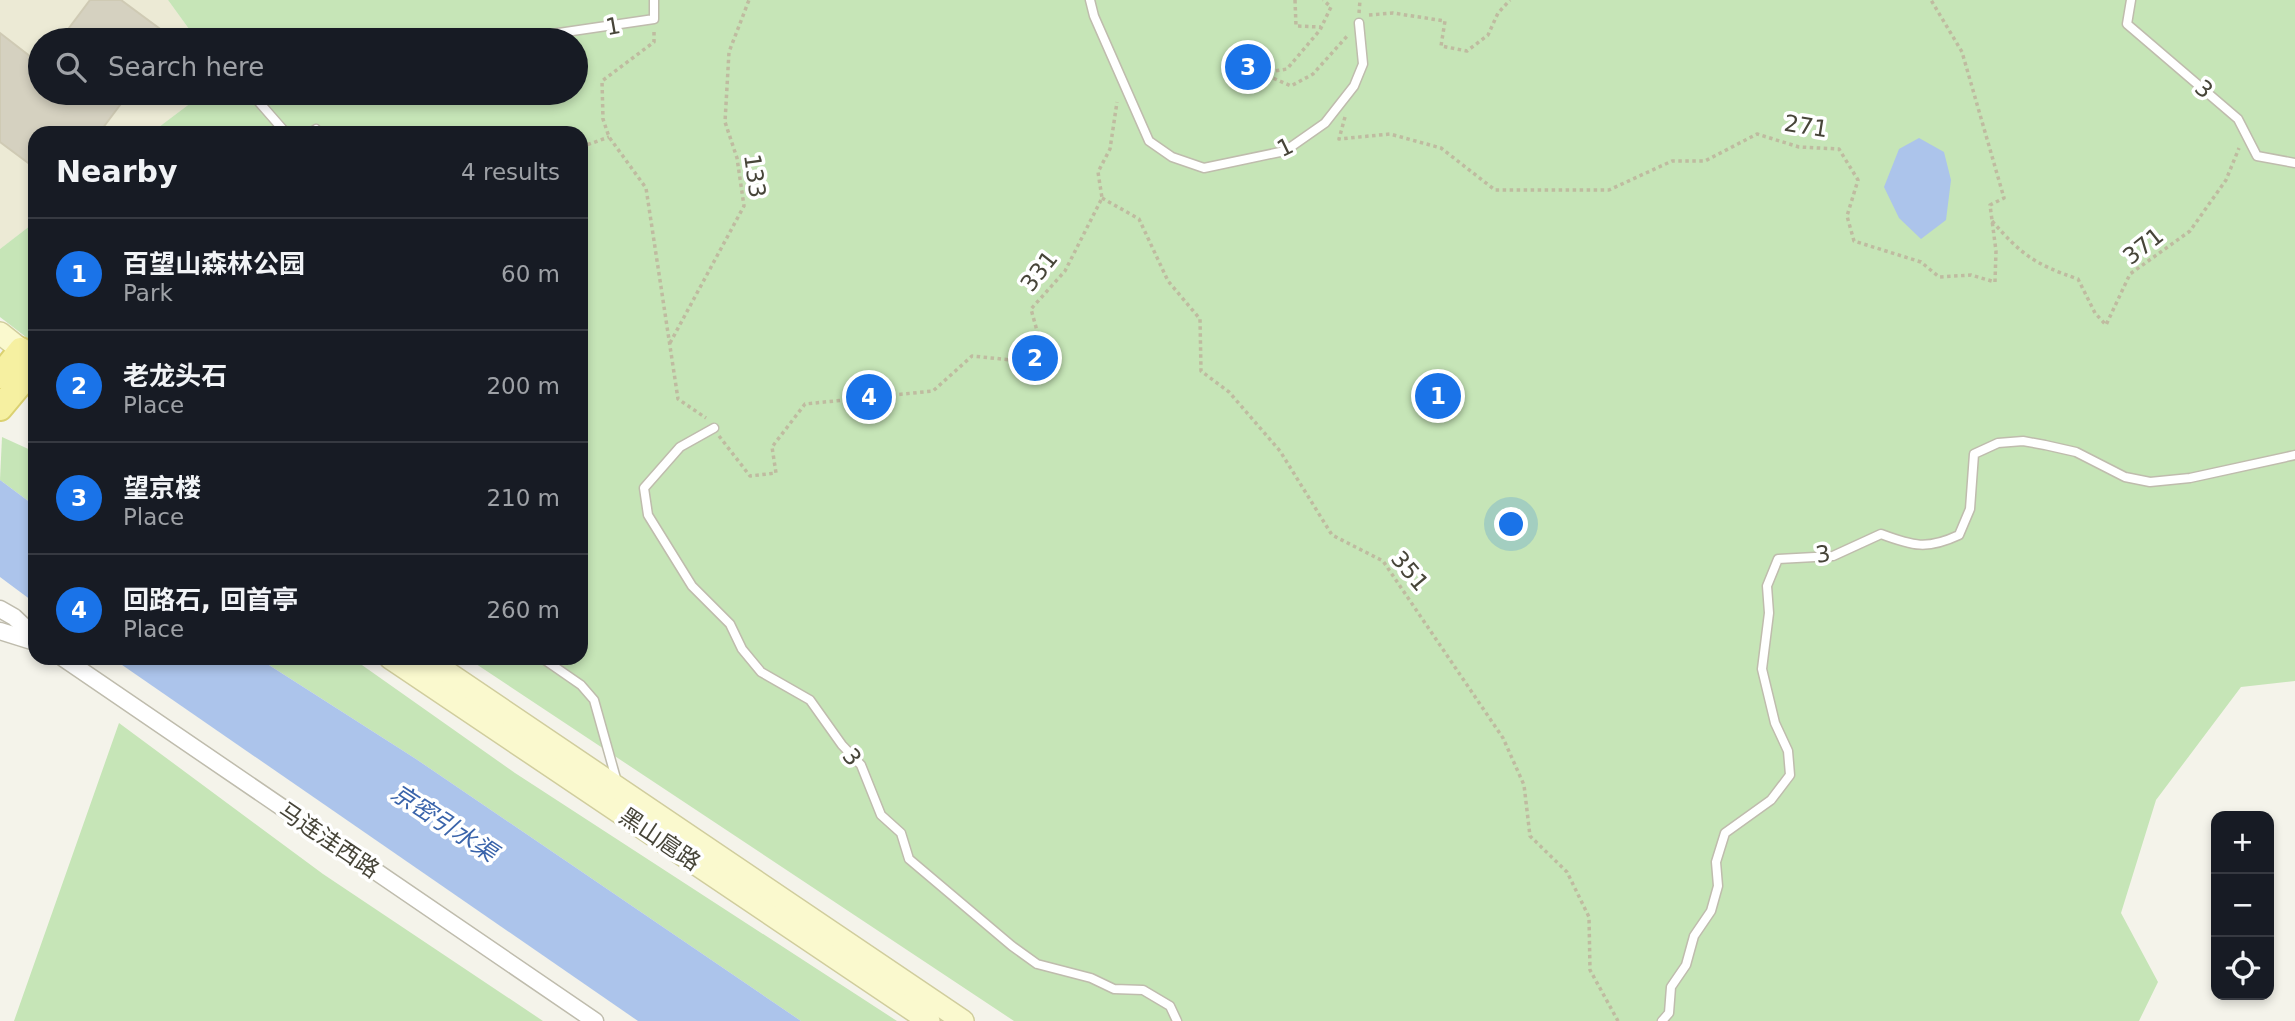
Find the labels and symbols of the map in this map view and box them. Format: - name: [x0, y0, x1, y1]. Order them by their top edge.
- street label: 1: [604, 12, 622, 40]
- pin: 3: [1225, 41, 1271, 93]
- street label: 3: [2190, 74, 2218, 104]
- street label: 271: [1782, 110, 1830, 142]
- street label: 1: [1273, 132, 1297, 162]
- street label: 133: [739, 152, 771, 200]
- street label: 371: [2118, 222, 2168, 270]
- street label: 331: [1015, 246, 1063, 296]
- pin: 2: [1012, 332, 1058, 384]
- pin: 1: [1415, 370, 1461, 422]
- pin: 4: [846, 371, 892, 423]
- your location: [1494, 507, 1528, 541]
- street label: 3: [1814, 540, 1832, 568]
- street label: 351: [1386, 546, 1434, 596]
- street label: 3: [837, 743, 867, 771]
- water label: 京密引水渠: [386, 779, 504, 869]
- street label: 马连洼西路: [274, 797, 384, 883]
- street label: 黑山扈路: [615, 802, 705, 876]

